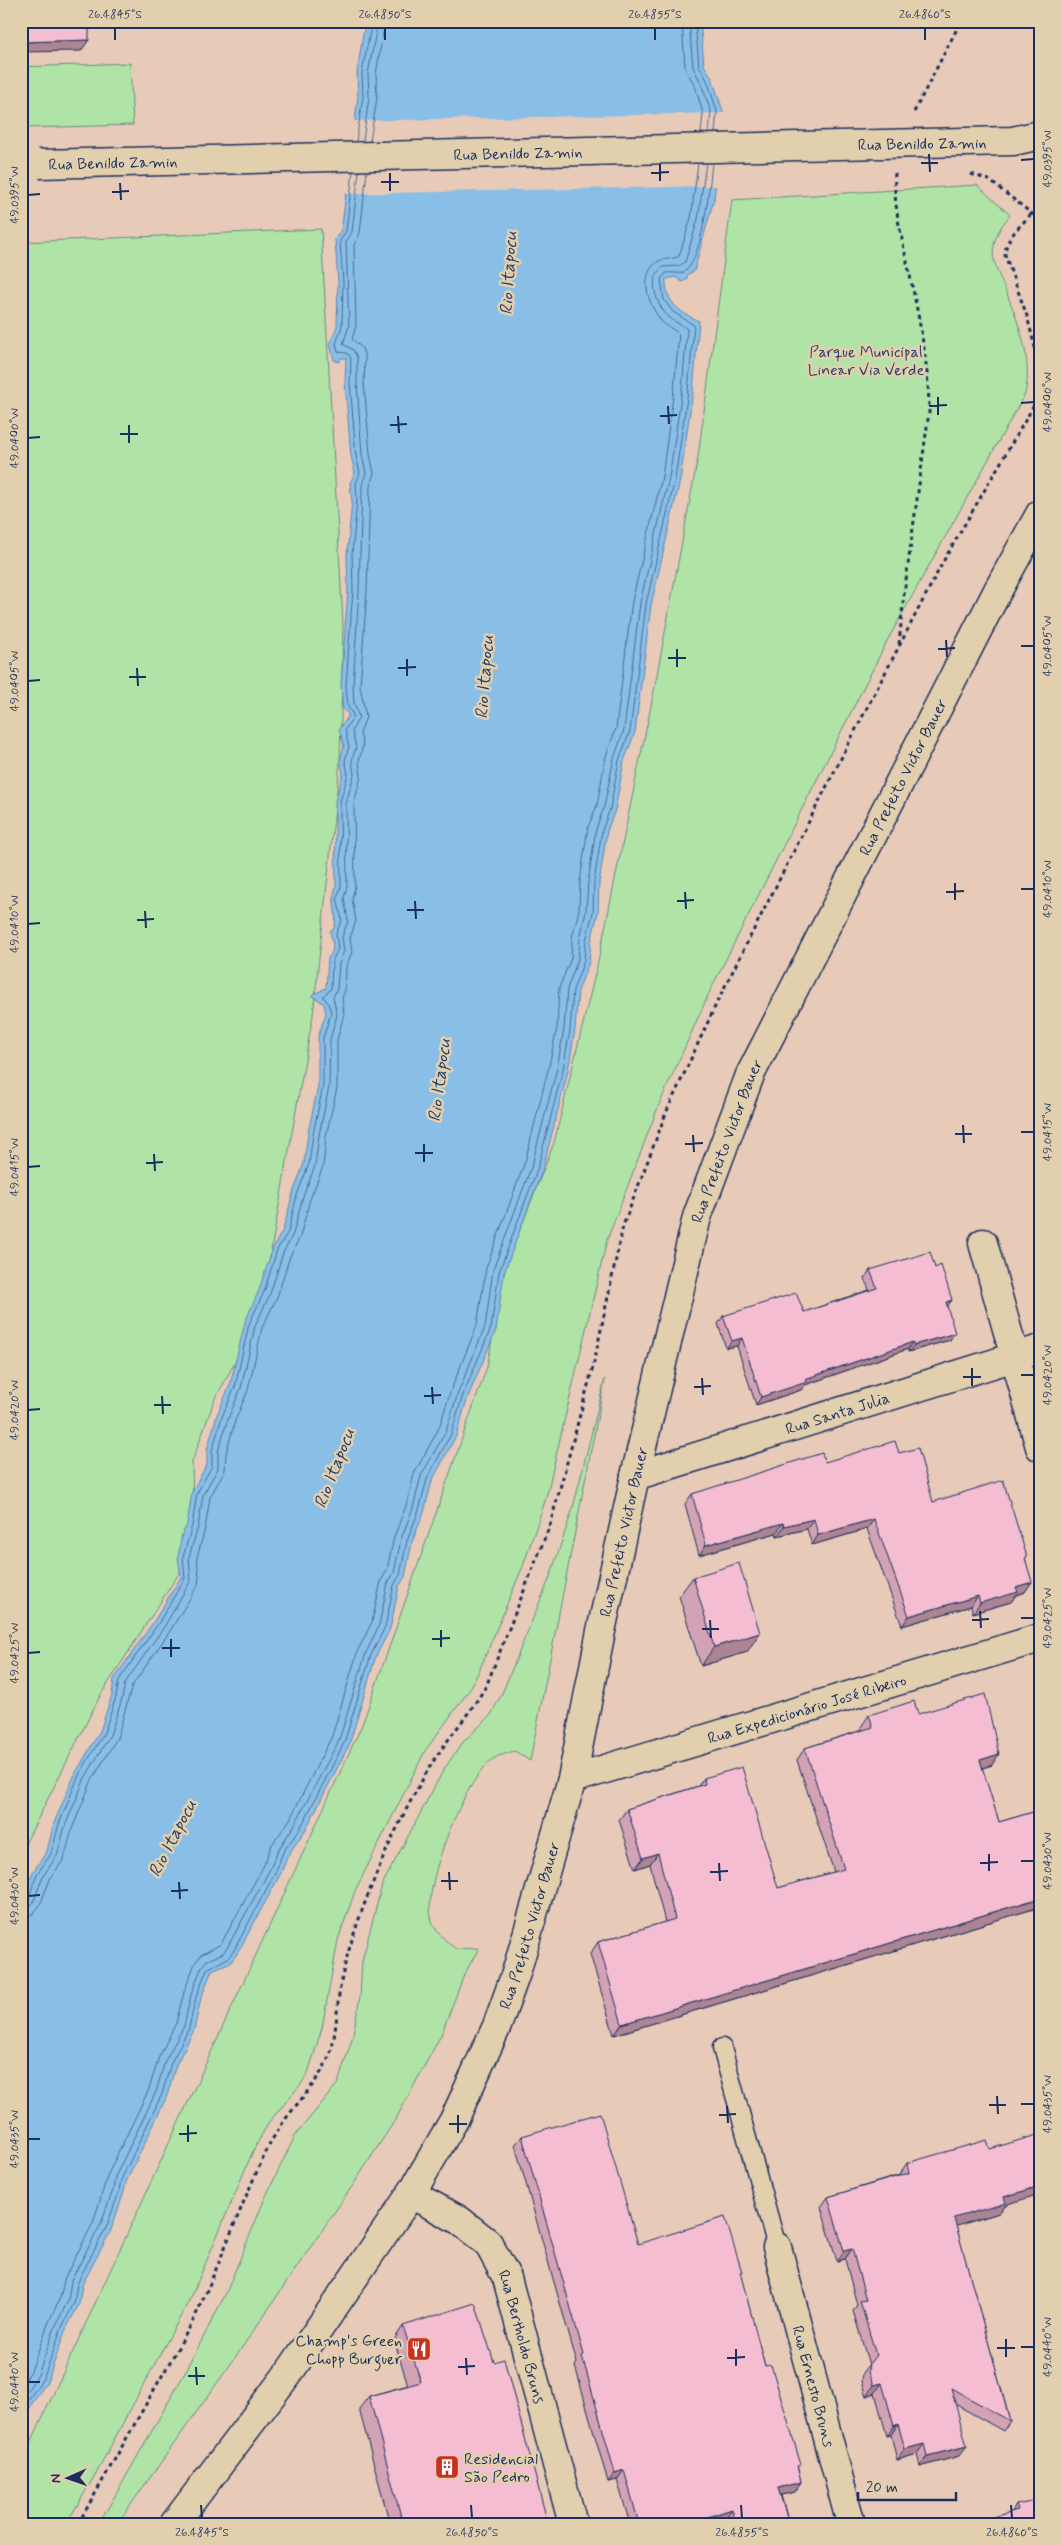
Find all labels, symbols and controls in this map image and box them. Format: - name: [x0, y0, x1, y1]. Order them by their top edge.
- text: 26.4845°S: [88, 7, 142, 23]
- text: 26.4850°S: [359, 7, 412, 23]
- text: 26.4855°S: [628, 7, 682, 23]
- text: 26.4860°S: [899, 7, 951, 23]
- text: 49.0395°W: [1040, 130, 1056, 188]
- street label: Rua Benildo Zamin: [857, 133, 987, 156]
- street label: Rua Benildo Zamin: [453, 142, 583, 166]
- street label: Rua Benildo Zamin: [48, 152, 178, 176]
- text: 49.0395°W: [7, 166, 23, 224]
- water label: Rio Itapocu: [495, 230, 523, 316]
- park label: Parque Municipal Linear Via Verde: [808, 342, 924, 381]
- text: 49.0400°W: [1040, 372, 1056, 432]
- text: 49.0400°W: [7, 408, 23, 468]
- text: 49.0405°W: [1040, 616, 1056, 676]
- water label: Rio Itapocu: [470, 634, 500, 720]
- text: 49.0405°W: [7, 651, 23, 711]
- street label: Rua Prefeito Victor Bauer: [855, 695, 953, 859]
- text: 49.0410°W: [1040, 860, 1056, 918]
- text: 49.0410°W: [7, 895, 23, 953]
- water label: Rio Itapocu: [423, 1037, 457, 1123]
- street label: Rua Prefeito Victor Bauer: [687, 1056, 768, 1225]
- text: 49.0415°W: [1040, 1103, 1056, 1161]
- text: 49.0415°W: [7, 1138, 23, 1196]
- text: 49.0420°W: [1040, 1345, 1056, 1405]
- text: 49.0420°W: [7, 1380, 23, 1440]
- street label: Rua Santa Julia: [783, 1388, 893, 1440]
- water label: Rio Itapocu: [309, 1425, 361, 1512]
- street label: Rua Prefeito Victor Bauer: [595, 1445, 654, 1619]
- text: 49.0425°W: [1040, 1588, 1056, 1648]
- text: 49.0425°W: [7, 1623, 23, 1683]
- street label: Rua Expedicionário José Ribeiro: [705, 1670, 909, 1750]
- water label: Rio Itapocu: [143, 1796, 203, 1881]
- text: 49.0430°W: [1040, 1832, 1056, 1890]
- street label: Rua Prefeito Victor Bauer: [495, 1839, 565, 2012]
- text: 49.0430°W: [7, 1867, 23, 1925]
- text: 49.0435°W: [1040, 2075, 1056, 2133]
- text: 49.0435°W: [7, 2110, 23, 2168]
- street label: Rua Bertholdo Bruns: [493, 2266, 549, 2406]
- text: 49.0440°W: [1040, 2317, 1056, 2377]
- street label: Rua Ernesto Bruns: [786, 2324, 839, 2450]
- place label: Champ's Green Chopp Burguer: [295, 2331, 403, 2371]
- restaurant icon: Champ's Green Chopp Burguer: [406, 2336, 432, 2362]
- text: 49.0440°W: [7, 2352, 23, 2412]
- place label: Residencial São Pedro: [464, 2449, 538, 2488]
- north arrow: [42, 2452, 92, 2502]
- building icon: Residencial São Pedro: [434, 2454, 460, 2480]
- scale bar: [858, 2470, 956, 2502]
- text: N: [47, 2473, 65, 2483]
- text: 20 m: [866, 2478, 898, 2498]
- text: 26.4845°S: [175, 2525, 229, 2541]
- text: 26.4850°S: [446, 2525, 499, 2541]
- text: 26.4855°S: [715, 2525, 769, 2541]
- text: 26.4860°S: [986, 2525, 1038, 2541]

